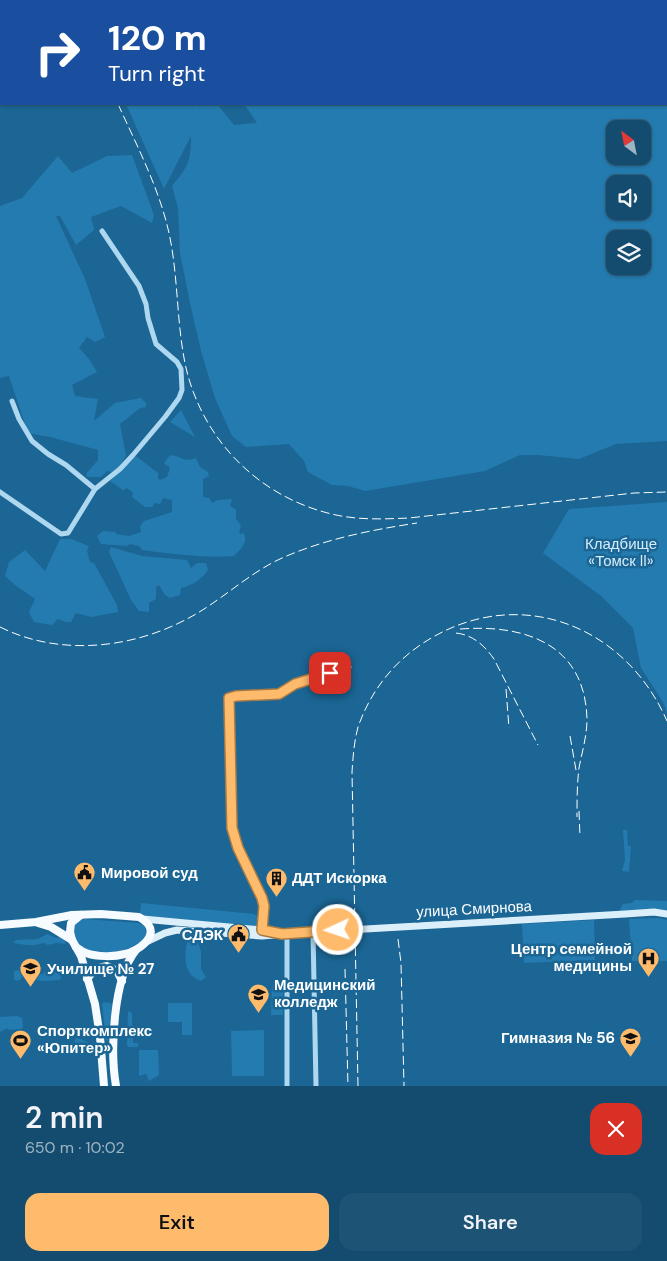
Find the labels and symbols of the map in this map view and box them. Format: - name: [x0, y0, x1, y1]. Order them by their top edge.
- north arrow: [606, 120, 651, 165]
- park label: Кладбище «Томск II»: [585, 534, 657, 571]
- pin: [309, 652, 351, 694]
- public building icon: Мировой суд: [73, 861, 97, 892]
- place label: Мировой суд: [101, 863, 198, 883]
- building icon: ДДТ Искорка: [264, 866, 288, 897]
- place label: ДДТ Искорка: [292, 868, 387, 888]
- street label: улица Смирнова: [416, 896, 533, 922]
- position arrow: [311, 903, 363, 955]
- public building icon: СДЭК: [227, 923, 251, 954]
- place label: СДЭК: [182, 925, 224, 945]
- place label: Центр семейной медицины: [511, 939, 632, 976]
- hospital icon: Центр семейной медицины: [636, 946, 660, 977]
- school or university icon: Училище № 27: [19, 957, 43, 988]
- place label: Училище № 27: [47, 959, 154, 979]
- place label: Медицинский колледж: [274, 975, 375, 1012]
- school or university icon: Медицинский колледж: [246, 982, 270, 1013]
- place label: Спорткомплекс «Юпитер»: [37, 1021, 152, 1058]
- school or university icon: Гимназия № 56: [619, 1026, 643, 1057]
- sports icon: Спорткомплекс «Юпитер»: [9, 1028, 33, 1059]
- place label: Гимназия № 56: [501, 1028, 615, 1048]

